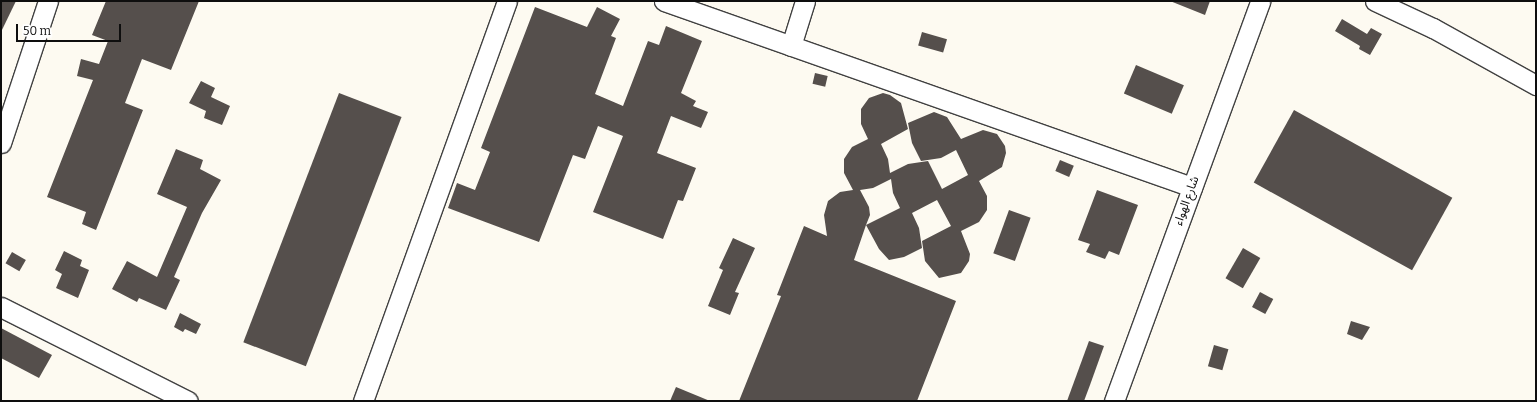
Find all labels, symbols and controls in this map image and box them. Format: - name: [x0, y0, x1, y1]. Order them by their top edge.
- scale bar: [18, 16, 123, 42]
- text: 50 m: [23, 24, 51, 38]
- street label: شارع الهواء: [1171, 174, 1203, 228]

